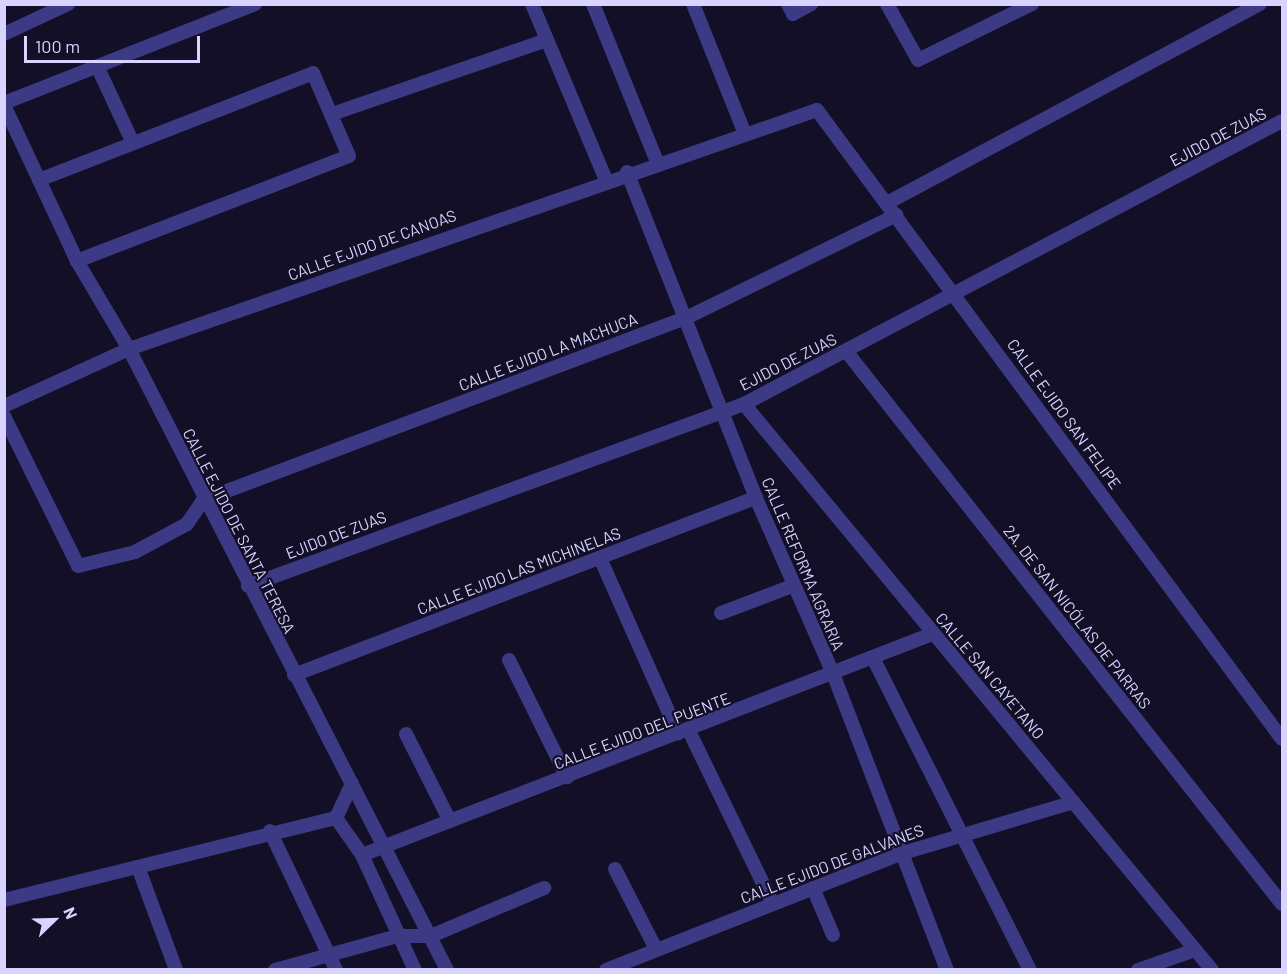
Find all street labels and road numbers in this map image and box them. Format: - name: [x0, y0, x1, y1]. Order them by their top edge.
- street label: EJIDO DE ZUAS: [1167, 104, 1269, 170]
- street label: CALLE EJIDO DE CANOAS: [285, 206, 459, 284]
- street label: CALLE EJIDO LA MACHUCA: [456, 309, 640, 395]
- street label: EJIDO DE ZUAS: [736, 329, 840, 395]
- street label: CALLE EJIDO SAN FELIPE: [1003, 335, 1125, 493]
- street label: CALLE EJIDO DE SANTA TERESA: [179, 425, 299, 637]
- street label: CALLE REFORMA AGRARIA: [758, 475, 848, 653]
- street label: EJIDO DE ZUAS: [283, 507, 389, 563]
- street label: 2A. DE SAN NICÓLAS DE PARRAS: [999, 521, 1155, 713]
- street label: CALLE EJIDO LAS MICHINELAS: [415, 523, 623, 619]
- street label: CALLE SAN CAYETANO: [932, 609, 1048, 743]
- street label: CALLE EJIDO DEL PUENTE: [551, 688, 733, 774]
- street label: CALLE EJIDO DE GALVANES: [738, 820, 926, 908]

